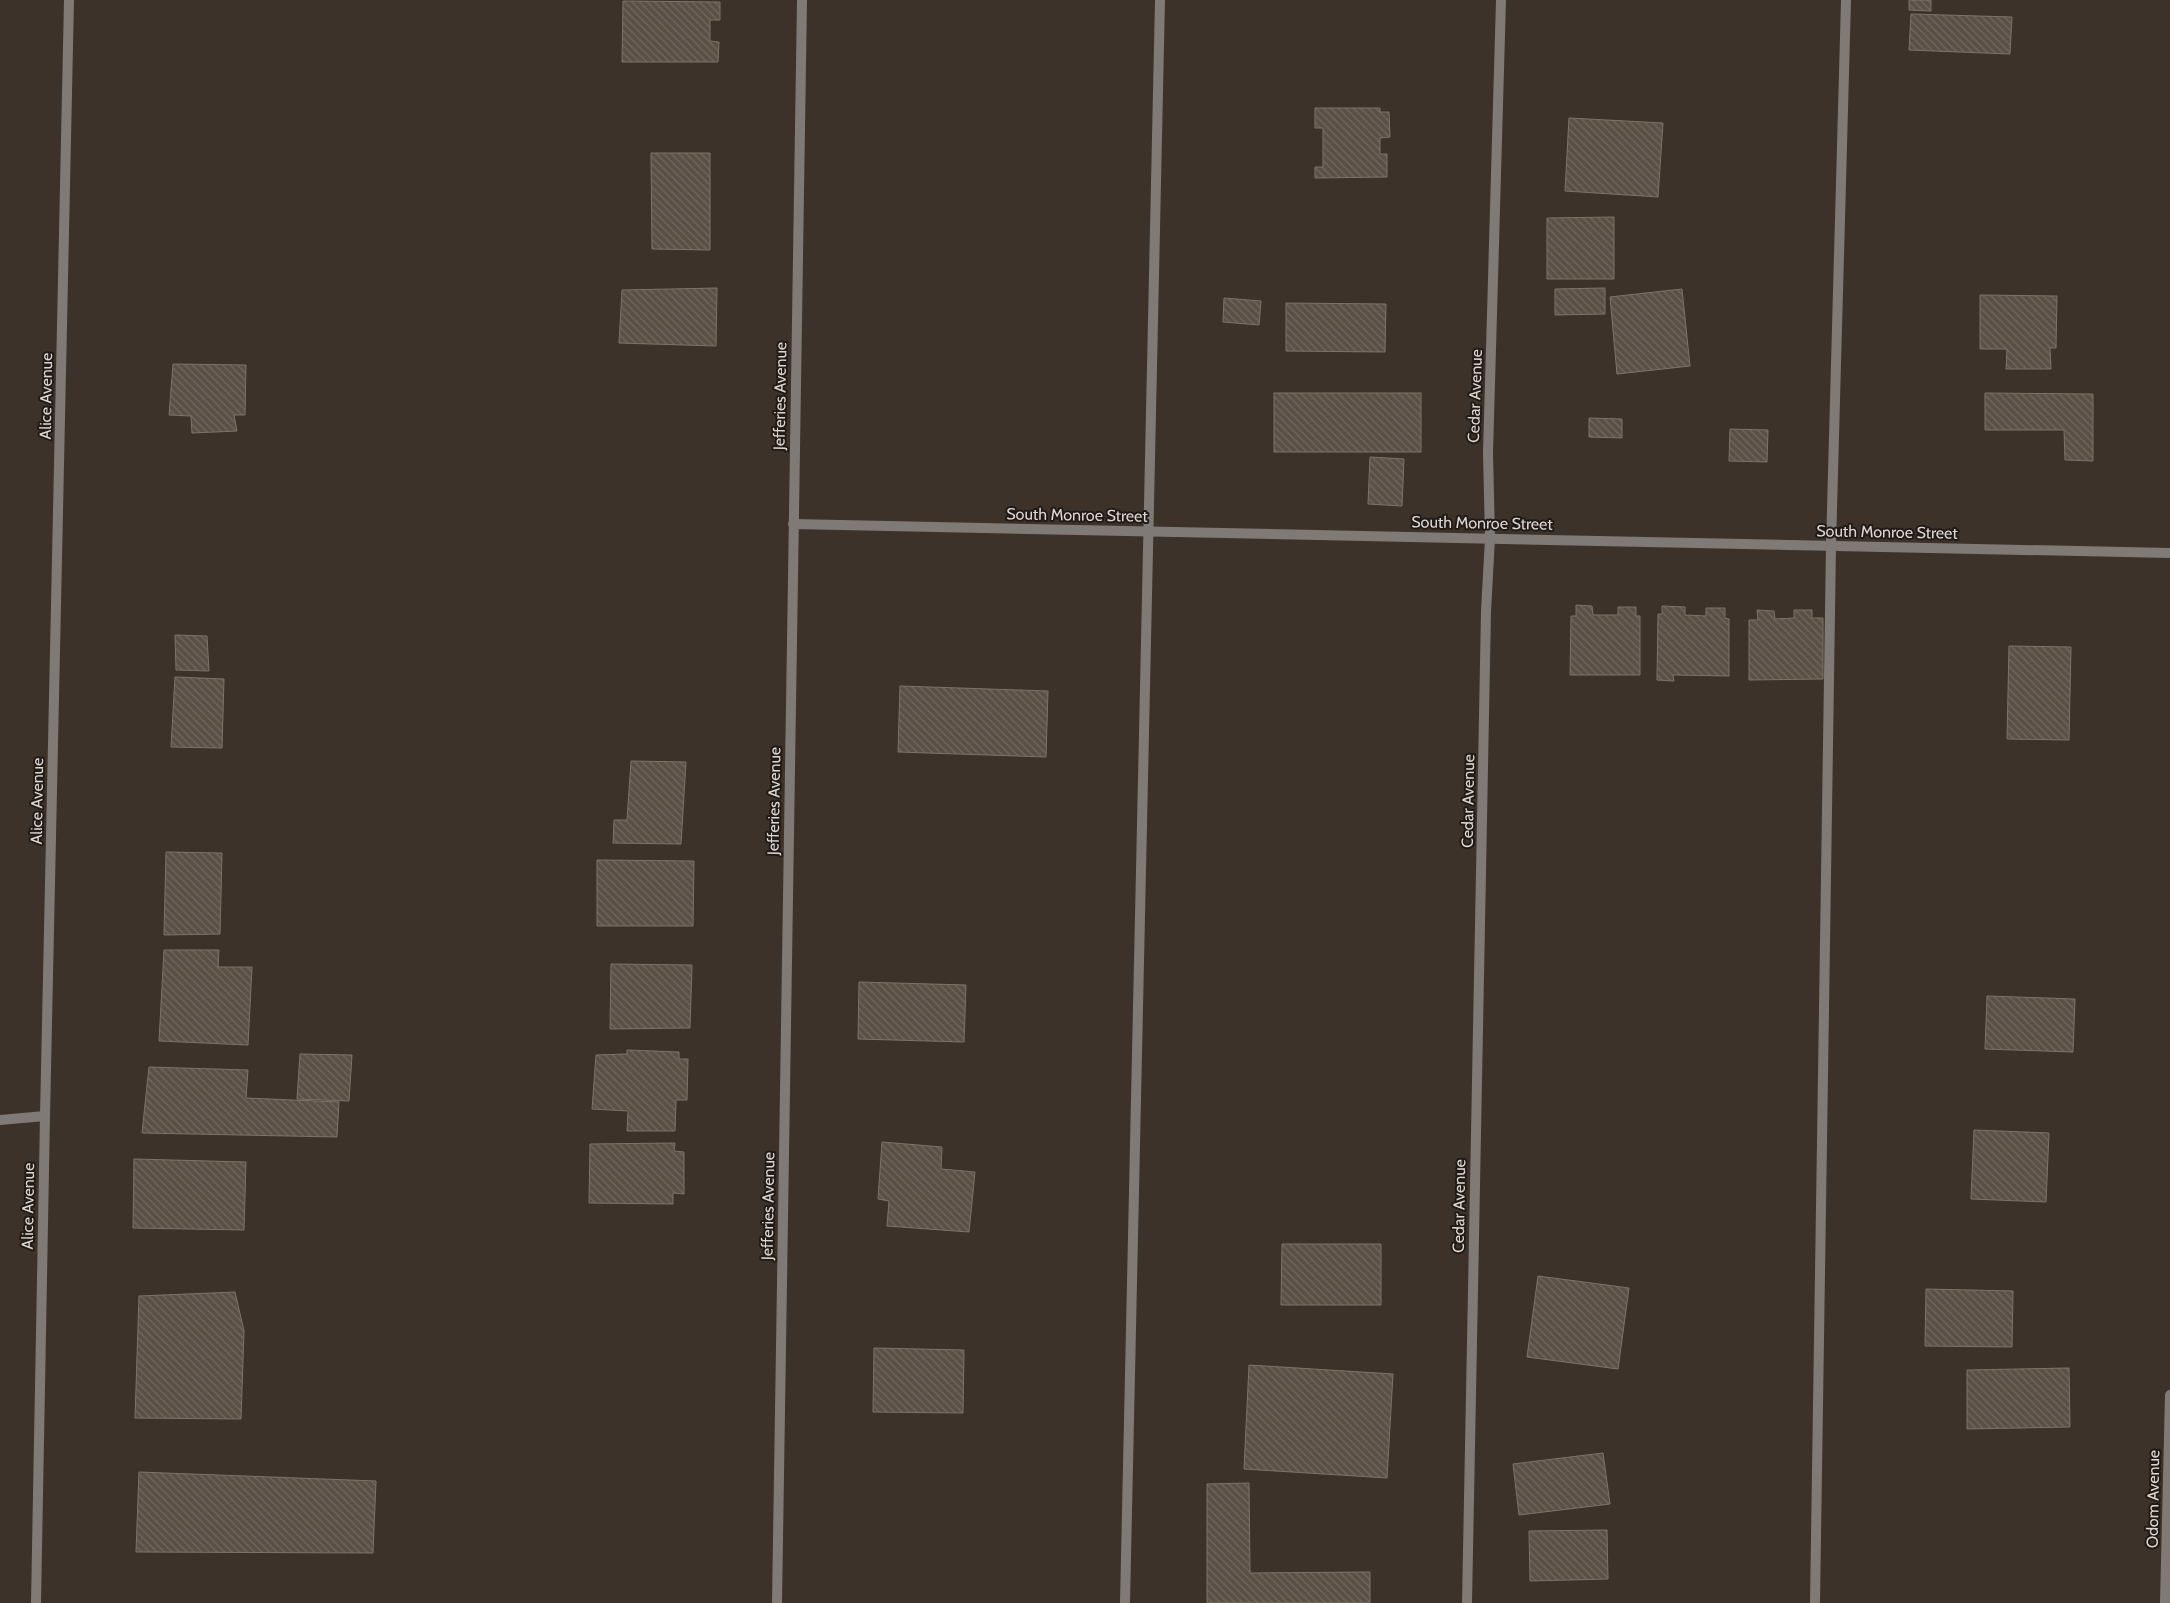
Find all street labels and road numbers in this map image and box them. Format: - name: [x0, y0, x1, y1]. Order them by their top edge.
- street label: Jefferies Avenue: [770, 342, 790, 451]
- street label: Cedar Avenue: [1464, 349, 1486, 443]
- street label: Alice Avenue: [36, 353, 56, 439]
- street label: South Monroe Street: [1006, 504, 1148, 526]
- street label: South Monroe Street: [1411, 512, 1553, 534]
- street label: South Monroe Street: [1816, 521, 1958, 543]
- street label: Jefferies Avenue: [764, 747, 784, 856]
- street label: Cedar Avenue: [1458, 754, 1478, 848]
- street label: Alice Avenue: [27, 758, 47, 844]
- street label: Jefferies Avenue: [758, 1152, 778, 1261]
- street label: Cedar Avenue: [1449, 1159, 1469, 1253]
- street label: Alice Avenue: [18, 1163, 38, 1249]
- street label: Odom Avenue: [2143, 1450, 2163, 1548]

